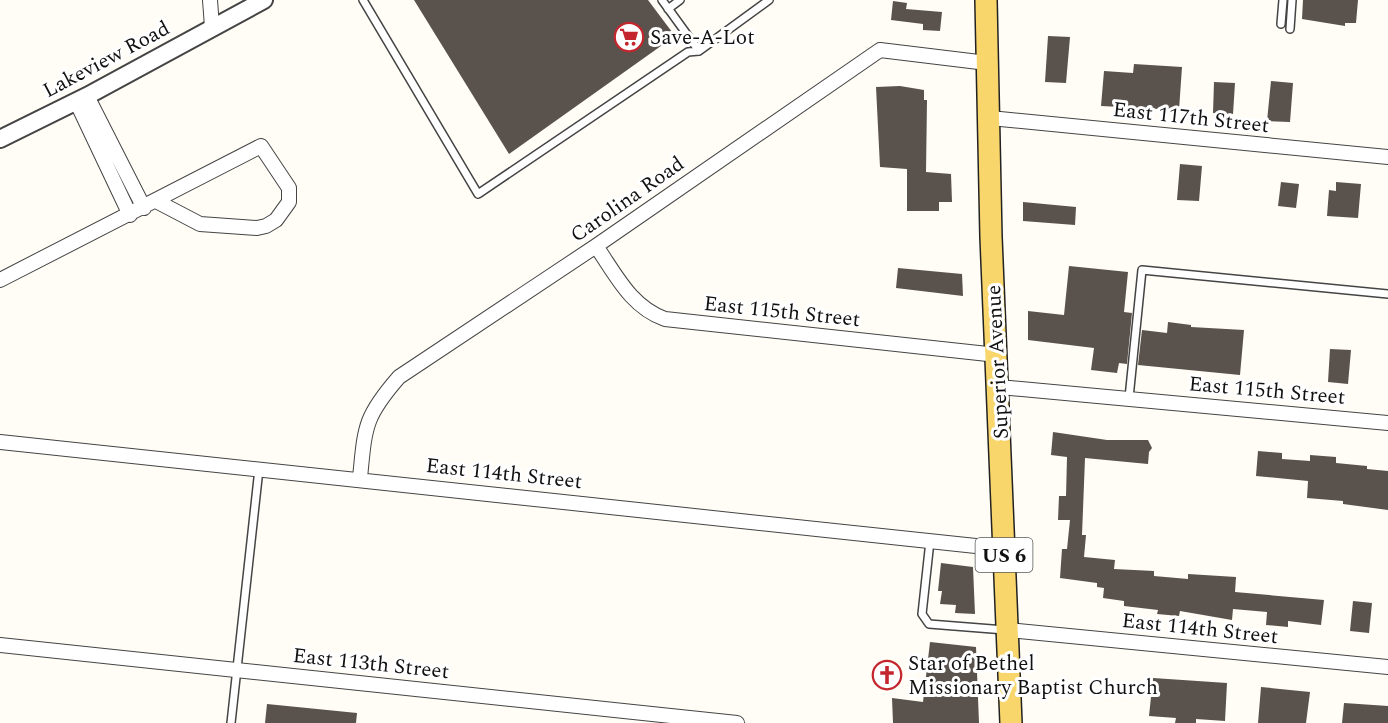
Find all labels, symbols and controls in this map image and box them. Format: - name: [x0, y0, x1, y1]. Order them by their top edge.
- street label: Lakeview Road: [37, 13, 176, 107]
- supermarket icon: Save-A-Lot: [613, 21, 645, 53]
- place label: Save-A-Lot: [650, 22, 755, 54]
- street label: East 117th Street: [1111, 94, 1271, 142]
- street label: Carolina Road: [564, 149, 691, 251]
- street label: Superior Avenue: [978, 284, 1018, 440]
- street label: East 115th Street: [702, 288, 862, 336]
- street label: East 115th Street: [1187, 368, 1347, 414]
- street label: East 114th Street: [424, 450, 584, 498]
- road number: US 6: [976, 538, 1032, 572]
- street label: East 114th Street: [1120, 605, 1280, 653]
- street label: East 113th Street: [291, 640, 451, 688]
- place label: Star of Bethel Missionary Baptist Church: [908, 648, 1158, 704]
- church icon: Star of Bethel Missionary Baptist Church: [871, 659, 903, 691]

